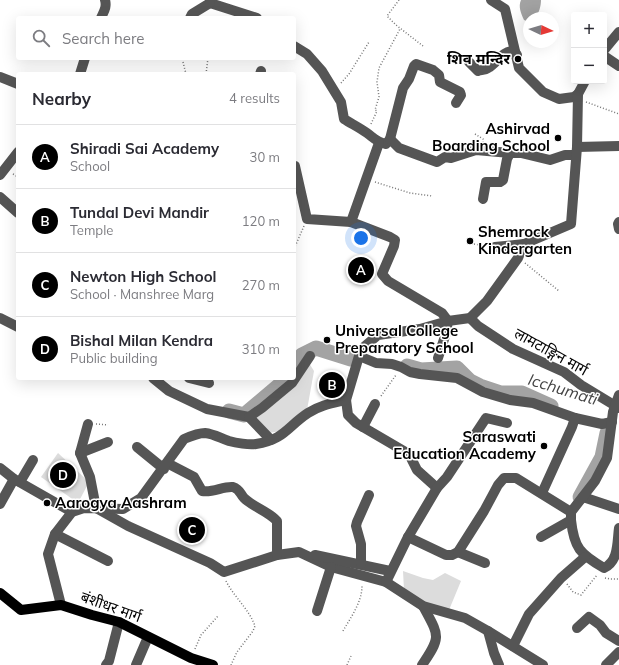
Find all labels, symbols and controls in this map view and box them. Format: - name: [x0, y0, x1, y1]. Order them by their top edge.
- north arrow: [523, 12, 559, 48]
- map controls: [571, 12, 607, 84]
- button: +: [571, 12, 607, 48]
- search box: [16, 16, 296, 60]
- icon: search: [30, 27, 52, 49]
- text: Search here: [62, 29, 144, 48]
- button: −: [571, 48, 607, 84]
- place label: शिव मन्दिर: [447, 49, 510, 68]
- marker: शिव मन्दिर: [513, 54, 523, 64]
- text: Nearby: [32, 88, 91, 109]
- text: 4 results: [229, 90, 280, 106]
- place label: Ashirvad Boarding School: [432, 119, 550, 155]
- marker: Ashirvad Boarding School: [553, 133, 563, 143]
- text: Shiradi Sai Academy: [70, 139, 219, 158]
- text: A: [40, 149, 50, 165]
- text: 30 m: [250, 149, 280, 165]
- text: School: [70, 158, 110, 174]
- text: Tundal Devi Mandir: [70, 203, 209, 222]
- text: B: [41, 213, 49, 229]
- text: 120 m: [242, 213, 280, 229]
- text: Temple: [70, 222, 113, 238]
- place label: Shemrock Kindergarten: [478, 222, 572, 258]
- your location: [351, 228, 371, 248]
- marker: Shemrock Kindergarten: [465, 236, 475, 246]
- pin: A: [348, 255, 374, 285]
- text: Newton High School: [70, 267, 216, 286]
- text: C: [41, 277, 49, 293]
- text: 270 m: [242, 277, 280, 293]
- text: School · Manshree Marg: [70, 286, 214, 302]
- place label: Universal College Preparatory School: [335, 321, 474, 357]
- street label: लामटाङ्गिन मार्ग: [511, 324, 592, 380]
- text: Bishal Milan Kendra: [70, 331, 213, 350]
- marker: Universal College Preparatory School: [322, 335, 332, 345]
- text: D: [40, 341, 50, 357]
- text: 310 m: [242, 341, 280, 357]
- text: Public building: [70, 350, 158, 366]
- water label: Icchumati: [526, 369, 600, 409]
- pin: B: [319, 370, 345, 400]
- place label: Saraswati Education Academy: [393, 427, 537, 463]
- marker: Saraswati Education Academy: [539, 441, 549, 451]
- pin: D: [50, 460, 76, 490]
- place label: Aarogya Aashram: [55, 493, 187, 512]
- marker: Aarogya Aashram: [42, 498, 52, 508]
- pin: C: [179, 515, 205, 545]
- street label: बंशीधर मार्ग: [78, 587, 145, 627]

